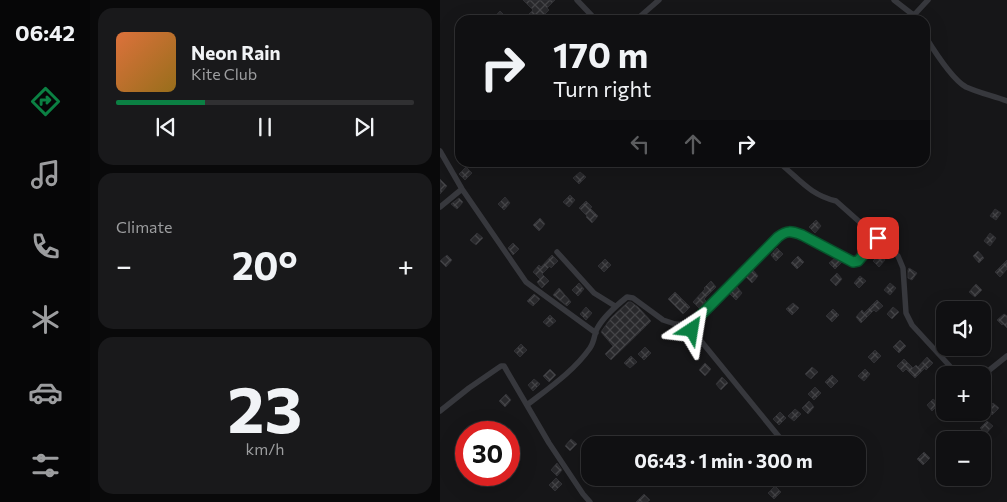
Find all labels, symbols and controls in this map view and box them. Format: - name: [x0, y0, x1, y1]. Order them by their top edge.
- text: 06:42: [15, 19, 75, 46]
- text: 170 m: [553, 32, 648, 75]
- icon: right: [470, 35, 535, 100]
- text: Neon Rain: [191, 41, 281, 64]
- text: Kite Club: [191, 64, 257, 83]
- text: Turn right: [553, 75, 651, 102]
- icon: directions: [28, 84, 63, 119]
- icon: previous: [152, 113, 180, 141]
- icon: pause: [251, 113, 279, 141]
- icon: next: [350, 113, 378, 141]
- icon: left: [626, 130, 654, 158]
- icon: ahead: [679, 130, 707, 158]
- icon: right: [732, 130, 760, 158]
- icon: music: [28, 157, 63, 192]
- text: Climate: [116, 217, 172, 236]
- pin: [857, 217, 899, 259]
- icon: arrive: [864, 224, 892, 252]
- icon: phone: [28, 229, 63, 264]
- text: 20°: [232, 241, 298, 288]
- text: −: [116, 248, 132, 282]
- text: +: [398, 248, 414, 282]
- map controls: [936, 301, 991, 486]
- button: sound: [936, 301, 991, 356]
- icon: climate: [28, 302, 63, 337]
- position arrow: [665, 303, 717, 355]
- button: +: [936, 366, 991, 421]
- text: 23: [228, 367, 302, 446]
- icon: car: [28, 375, 63, 410]
- speed limit sign: 30: [455, 421, 520, 486]
- button: −: [936, 431, 991, 486]
- text: km/h: [246, 439, 284, 458]
- icon: filters: [28, 448, 63, 483]
- text: 06:43 · 1 min · 300 m: [634, 449, 813, 472]

